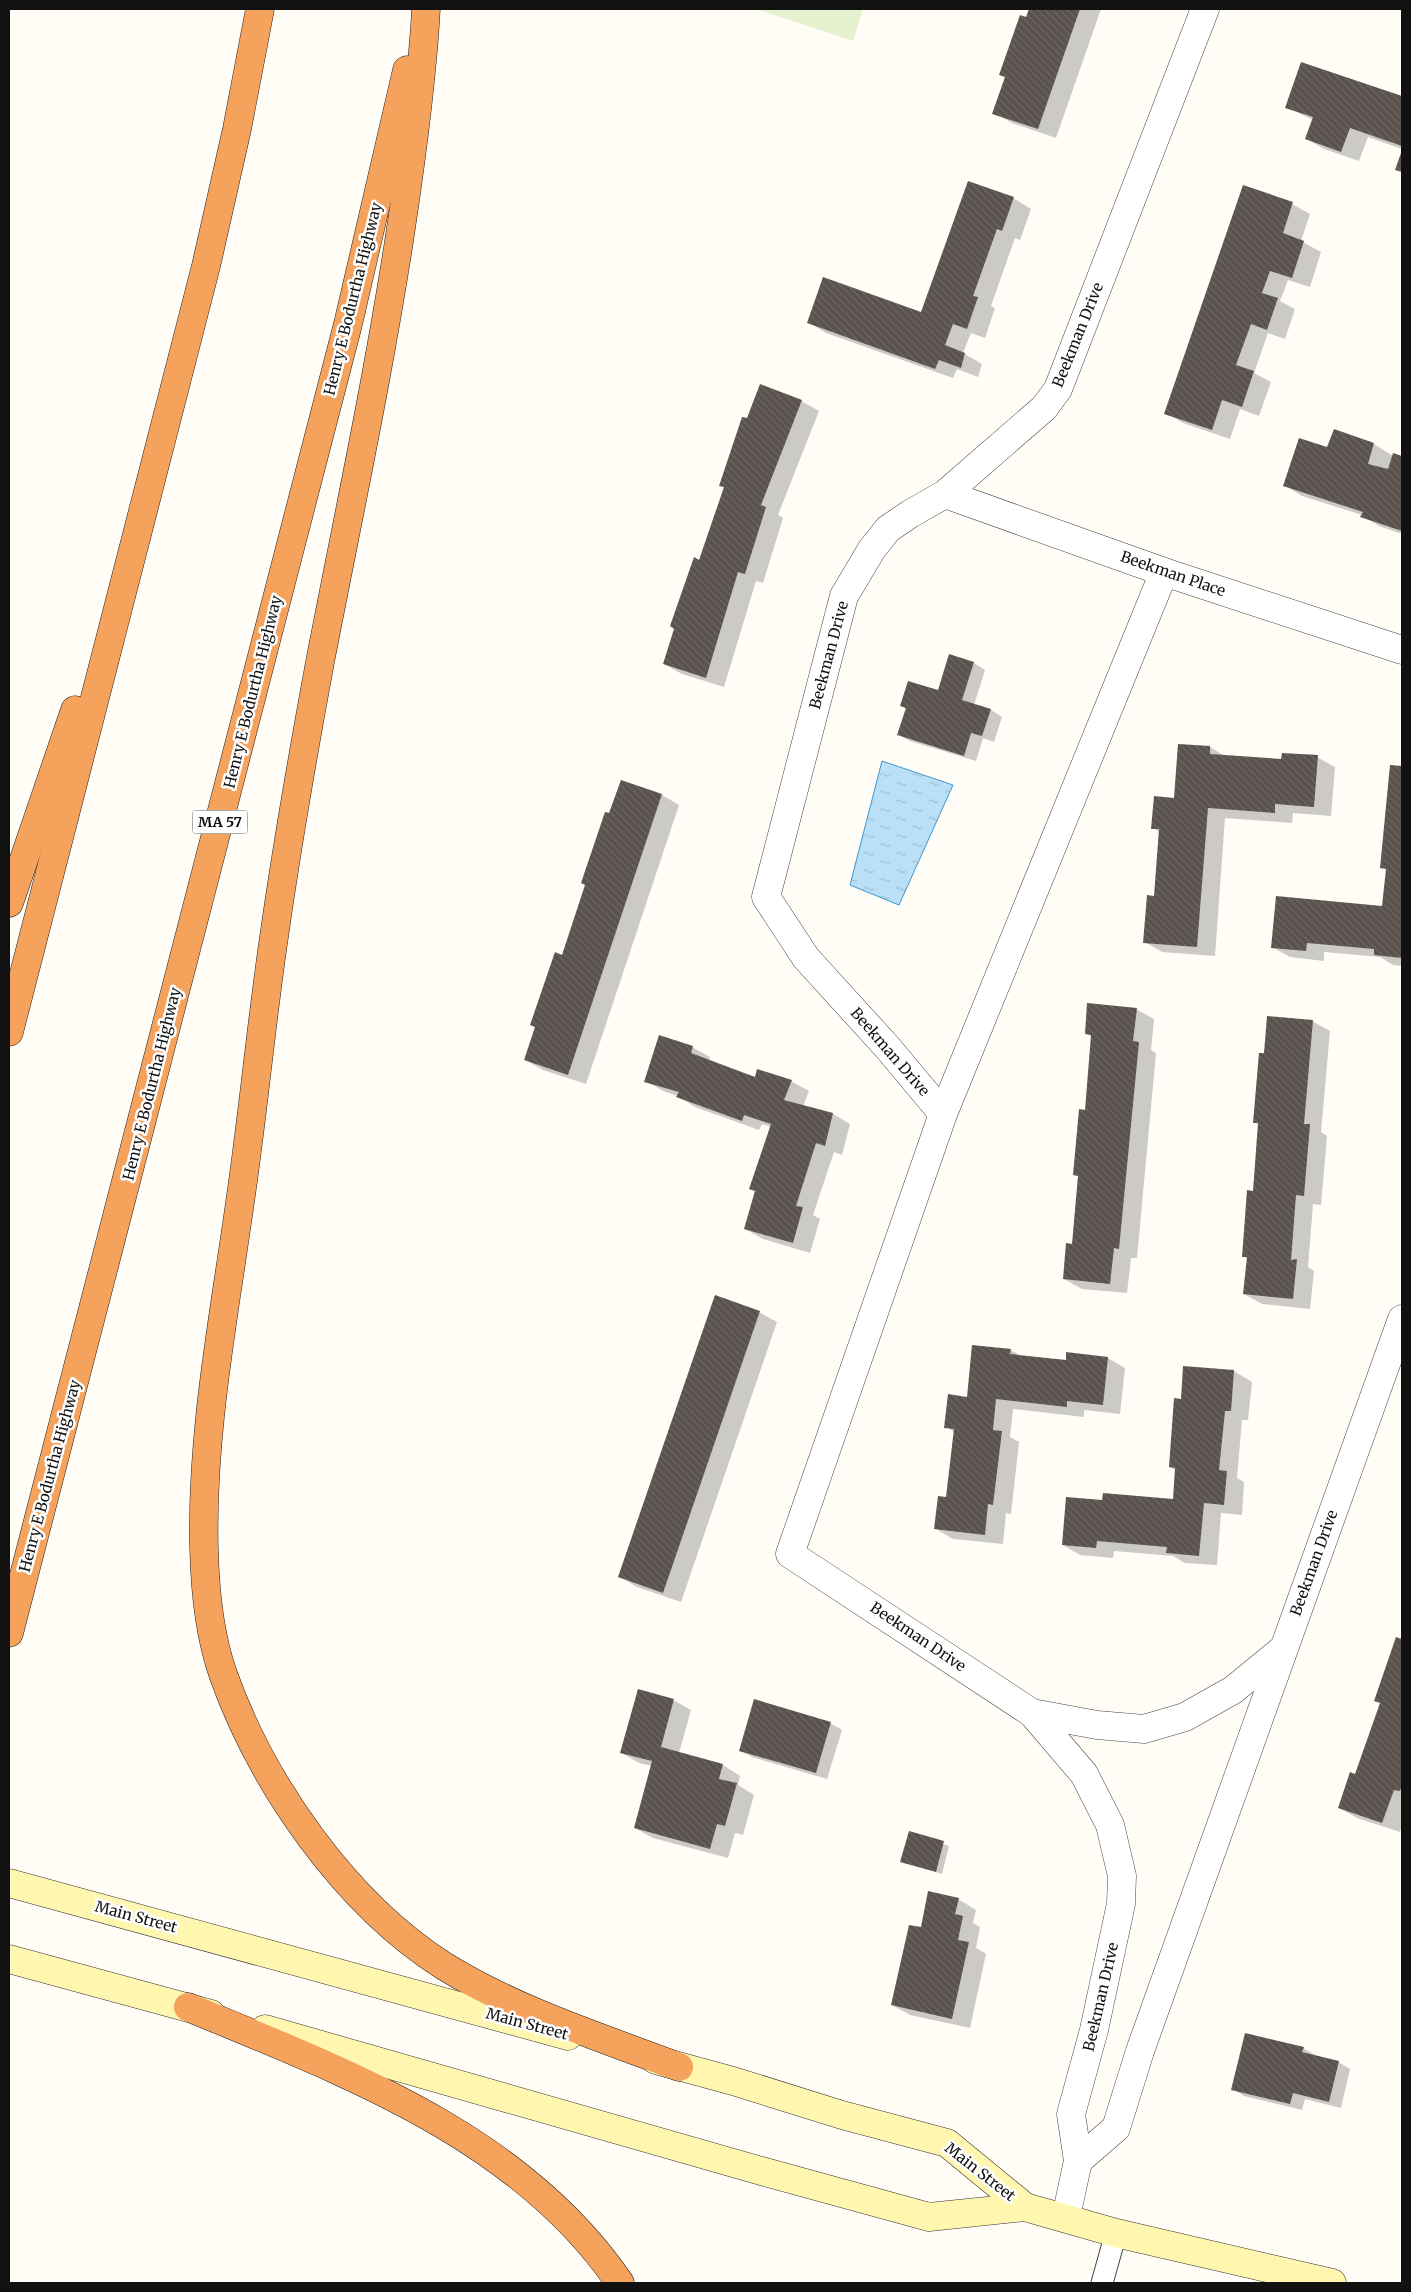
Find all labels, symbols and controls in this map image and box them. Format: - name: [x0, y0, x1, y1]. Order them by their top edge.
- street label: Henry E Bodurtha Highway: [319, 200, 386, 397]
- street label: Beekman Drive: [1048, 280, 1107, 390]
- street label: Beekman Place: [1118, 547, 1228, 600]
- street label: Henry E Bodurtha Highway: [219, 593, 286, 790]
- street label: Beekman Drive: [805, 599, 852, 711]
- road number: MA 57: [192, 810, 248, 834]
- street label: Henry E Bodurtha Highway: [118, 985, 185, 1182]
- street label: Beekman Drive: [847, 1003, 934, 1100]
- street label: Henry E Bodurtha Highway: [15, 1377, 84, 1574]
- street label: Beekman Drive: [1286, 1507, 1342, 1618]
- street label: Beekman Drive: [867, 1598, 970, 1676]
- street label: Main Street: [93, 1896, 179, 1937]
- street label: Beekman Drive: [1079, 1940, 1122, 2053]
- street label: Main Street: [484, 2003, 570, 2044]
- street label: Main Street: [941, 2138, 1019, 2205]

